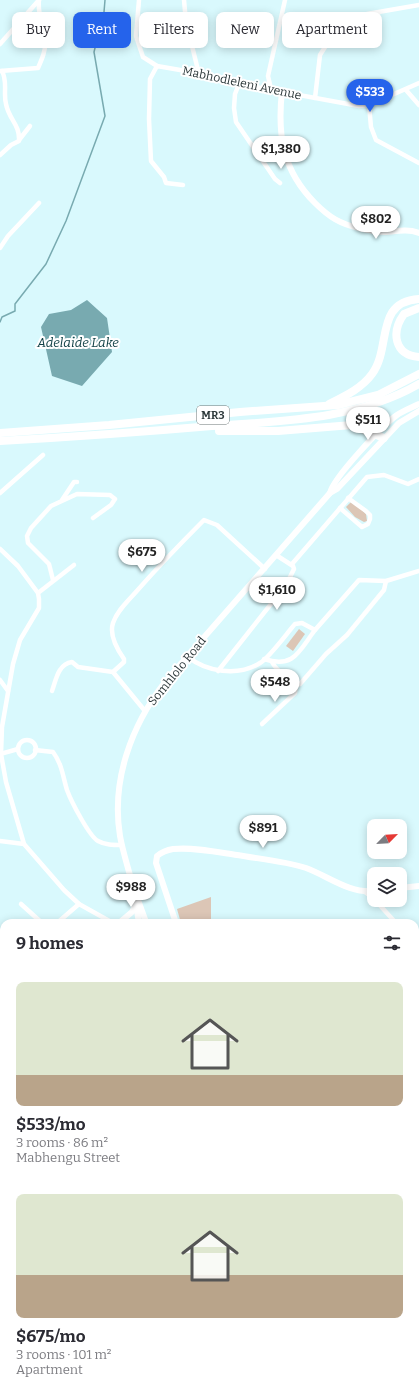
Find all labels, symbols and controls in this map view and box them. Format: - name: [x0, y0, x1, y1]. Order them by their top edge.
- chip: Buy: [12, 12, 65, 48]
- chip: Rent: [73, 12, 131, 48]
- chip: Filters: [139, 12, 208, 48]
- chip: New: [216, 12, 274, 48]
- chip: Apartment: [282, 12, 382, 48]
- street label: Mabhodleleni Avenue: [181, 64, 303, 102]
- pin: $533: [346, 79, 394, 113]
- text: $533: [355, 84, 385, 99]
- pin: $1,380: [248, 136, 314, 170]
- text: $1,380: [261, 141, 301, 156]
- pin: $802: [352, 206, 400, 240]
- text: $802: [360, 211, 392, 226]
- water label: Adelaide Lake: [36, 335, 119, 350]
- road number: MR3: [197, 406, 229, 424]
- pin: $511: [344, 407, 392, 441]
- text: $511: [355, 412, 381, 427]
- pin: $675: [118, 539, 166, 573]
- text: $675: [127, 544, 157, 559]
- pin: $1,610: [244, 577, 310, 611]
- text: $1,610: [258, 582, 296, 597]
- street label: Somhlolo Road: [145, 634, 209, 708]
- pin: $548: [251, 669, 299, 703]
- text: $548: [260, 674, 290, 689]
- pin: $891: [239, 815, 287, 849]
- north arrow: [367, 819, 407, 859]
- map controls: [367, 819, 407, 907]
- text: $891: [248, 820, 278, 835]
- button: layers: [367, 867, 407, 907]
- pin: $988: [107, 874, 155, 908]
- text: $988: [115, 879, 147, 894]
- icon: filters: [381, 932, 403, 954]
- text: 9 homes: [16, 933, 84, 954]
- icon: home: [174, 1008, 246, 1080]
- text: $533/mo: [16, 1114, 86, 1135]
- text: 3 rooms · 86 m²: [16, 1135, 108, 1150]
- text: Mabhengu Street: [16, 1150, 120, 1165]
- icon: home: [174, 1220, 246, 1292]
- text: $675/mo: [16, 1326, 86, 1347]
- text: 3 rooms · 101 m²: [16, 1347, 111, 1362]
- text: Apartment: [16, 1362, 83, 1377]

